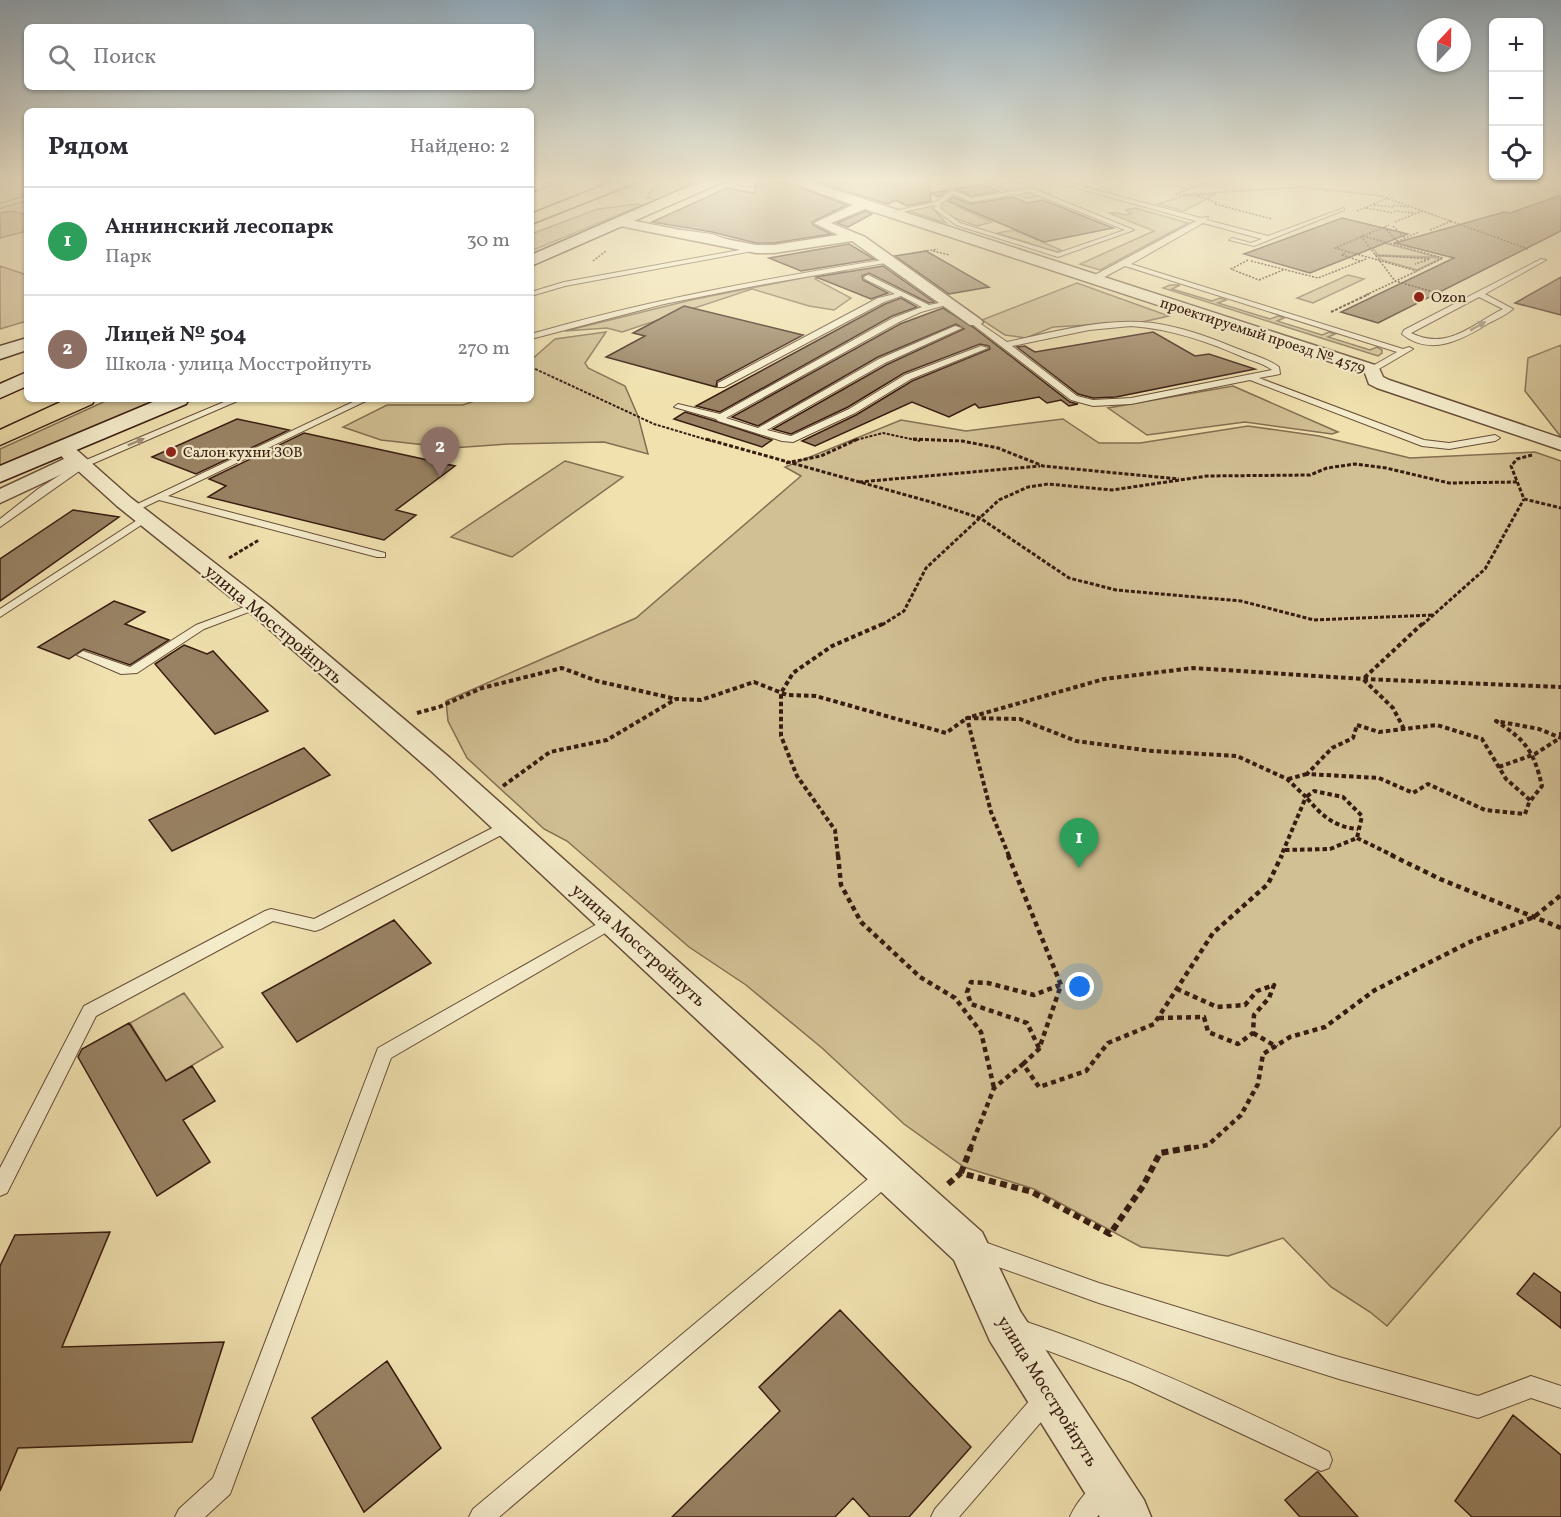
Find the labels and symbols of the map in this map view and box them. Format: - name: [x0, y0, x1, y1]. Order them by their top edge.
- north arrow: [1417, 18, 1471, 72]
- place label: Ozon: [1431, 288, 1466, 309]
- marker: Ozon: [1412, 290, 1426, 304]
- street label: проектируемый проезд № 4579: [1157, 293, 1368, 380]
- one-way arrow: [1469, 321, 1486, 331]
- pin: 2: [420, 428, 460, 477]
- one-way arrow: [127, 437, 145, 446]
- place label: Салон кухни ЗОВ: [183, 443, 303, 464]
- marker: Салон кухни ЗОВ: [164, 445, 178, 459]
- street label: улица Мосстройпуть: [198, 560, 348, 691]
- pin: 1: [1060, 818, 1098, 868]
- street label: улица Мосстройпуть: [565, 879, 711, 1014]
- your location: [1065, 972, 1094, 1001]
- street label: улица Мосстройпуть: [990, 1311, 1103, 1472]

